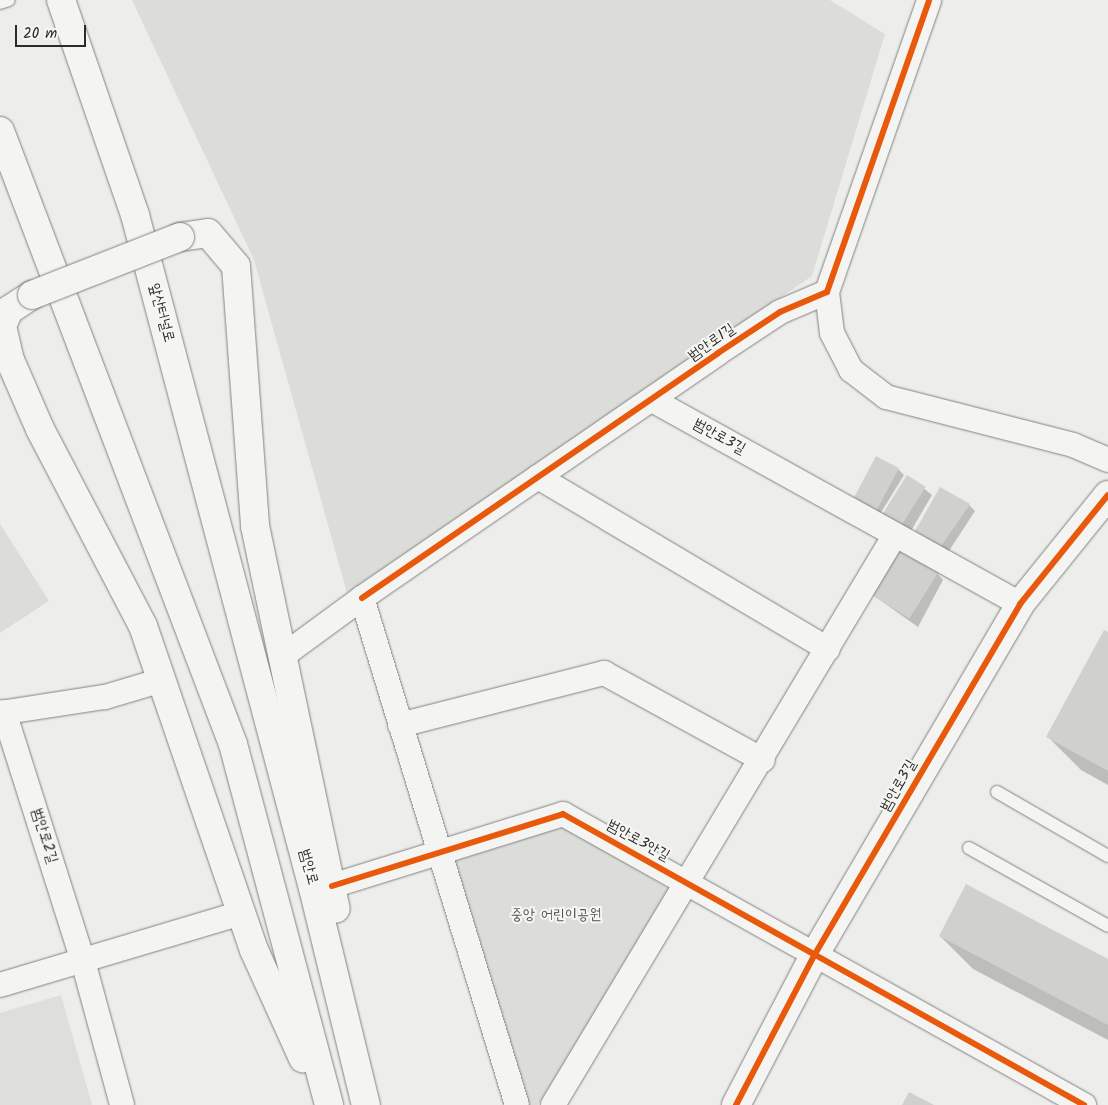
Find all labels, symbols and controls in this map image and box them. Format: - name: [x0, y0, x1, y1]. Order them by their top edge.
- scale bar: [18, 15, 89, 47]
- text: 20 m: [23, 22, 57, 46]
- street label: 앞산터널로: [144, 282, 178, 344]
- street label: 범안로1길: [685, 320, 739, 366]
- street label: 범안로3길: [690, 415, 748, 459]
- street label: 범안로3길: [877, 757, 921, 815]
- street label: 범안로2길: [27, 806, 61, 866]
- street label: 범안로3안길: [603, 816, 673, 866]
- street label: 범안로: [295, 847, 321, 887]
- park label: 중앙 어린이공원: [511, 907, 601, 925]

